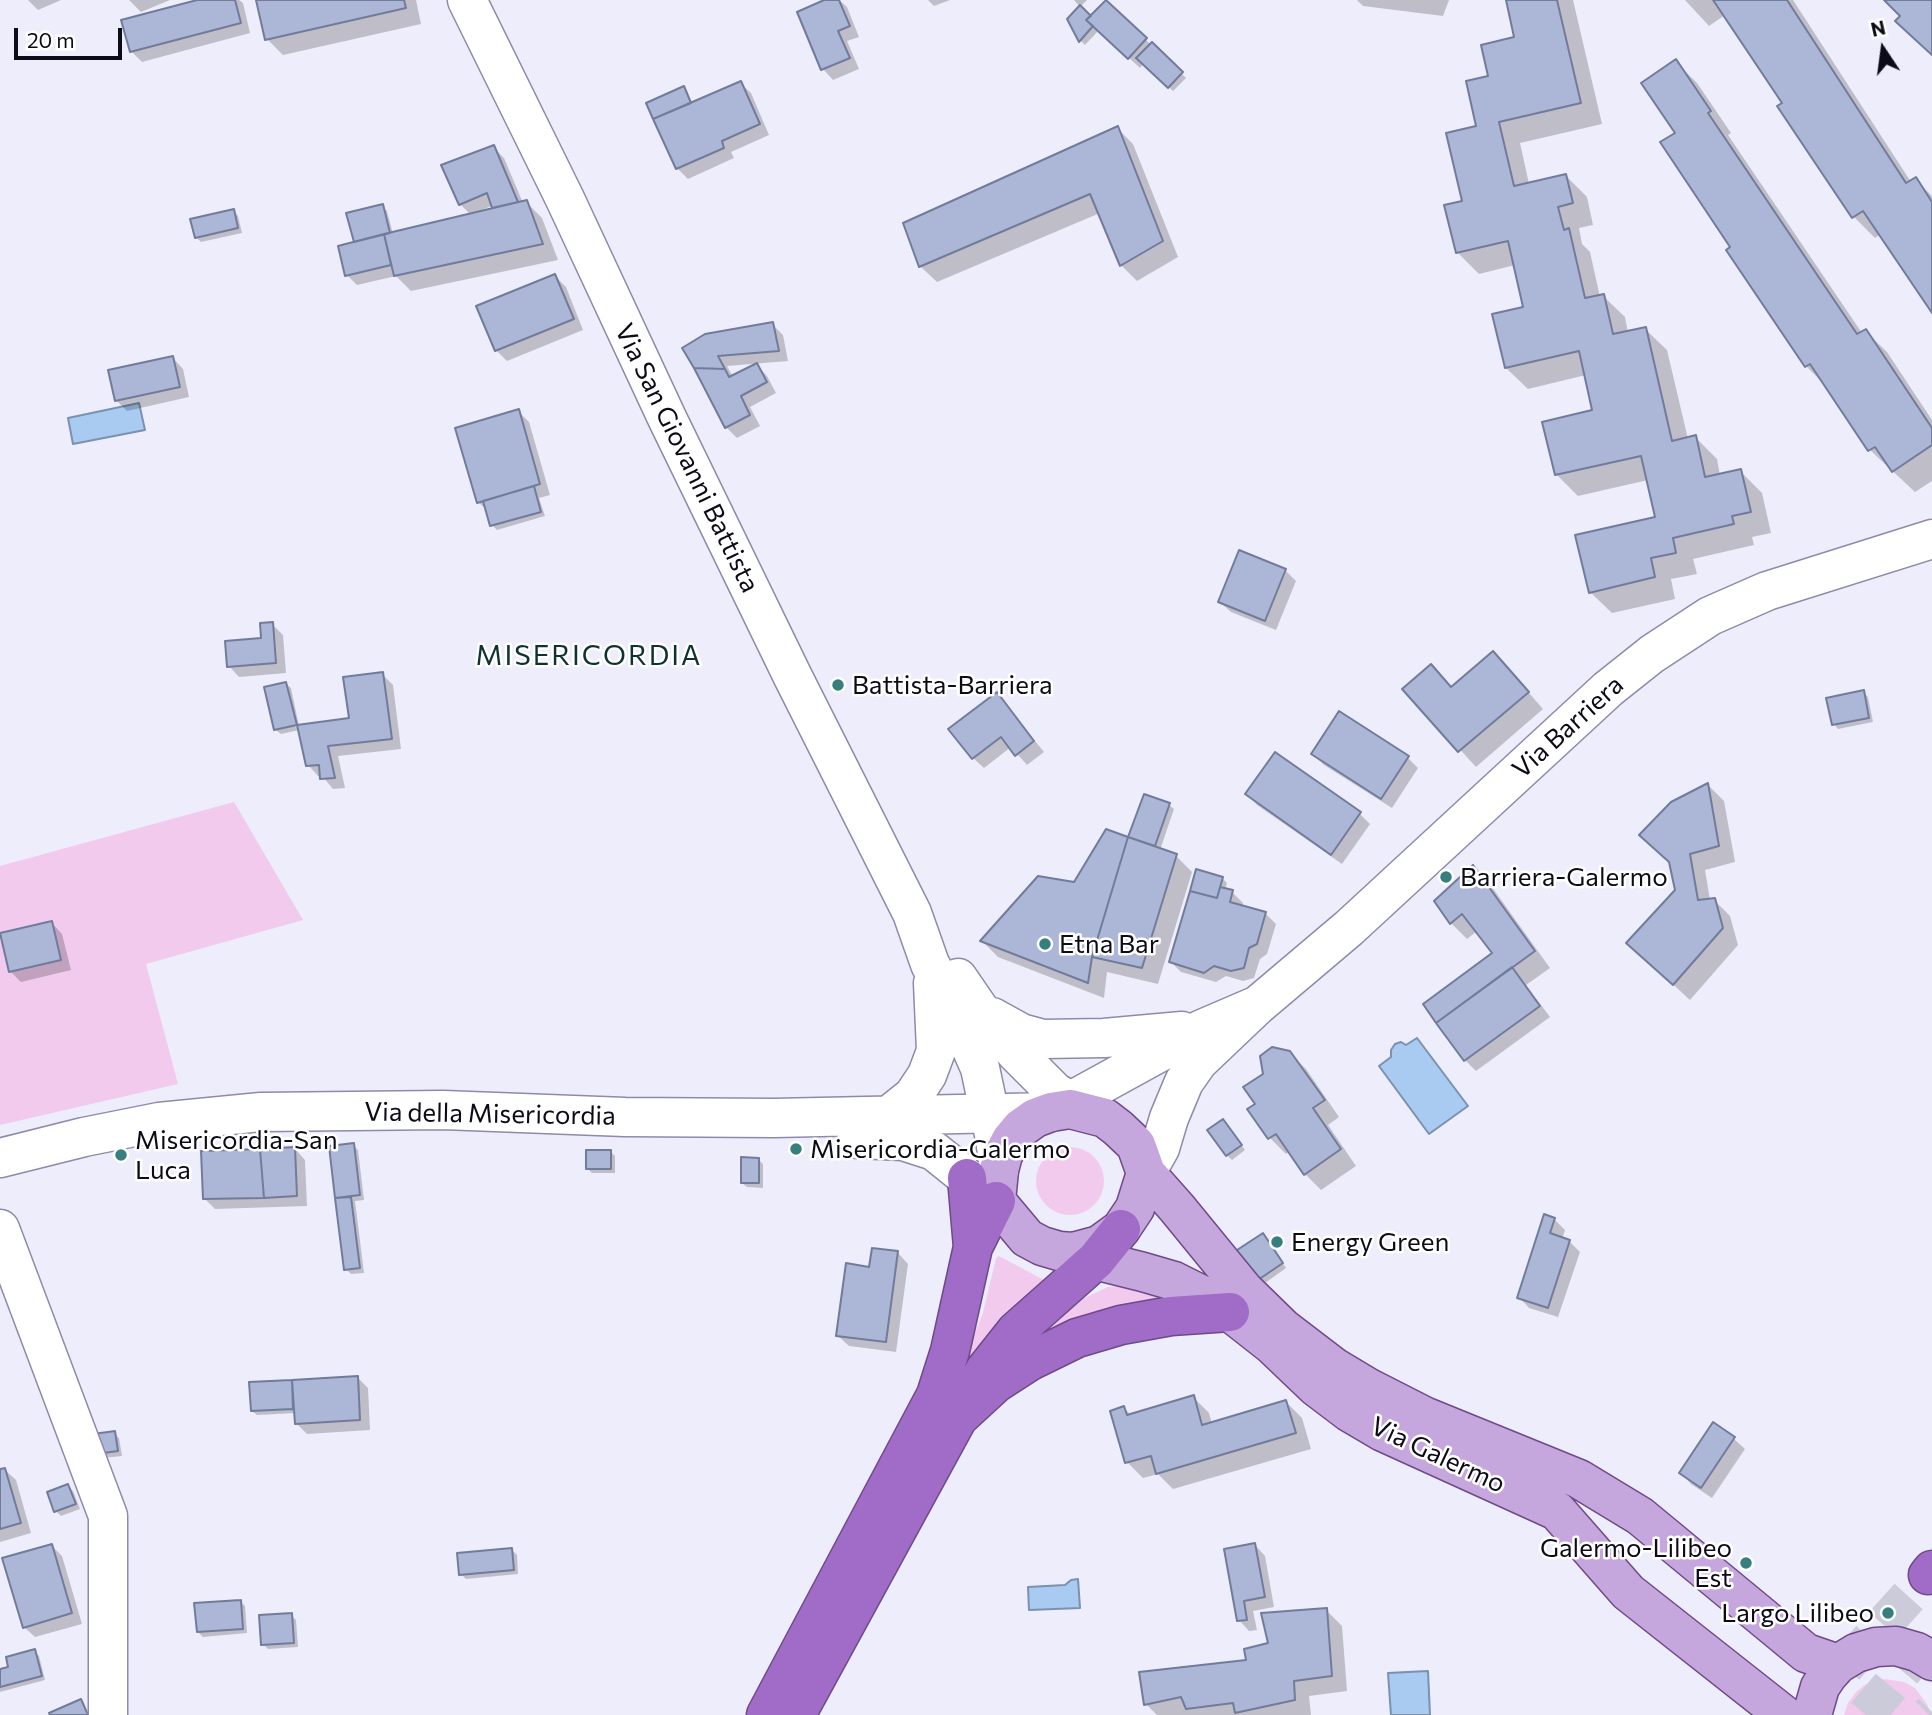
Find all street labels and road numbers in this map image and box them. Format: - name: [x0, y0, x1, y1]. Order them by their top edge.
- street label: Via San Giovanni Battista: [608, 319, 766, 597]
- street label: Via Barriera: [1506, 669, 1630, 785]
- street label: Via della Misericordia: [364, 1096, 616, 1132]
- street label: Via Galermo: [1366, 1410, 1510, 1500]

